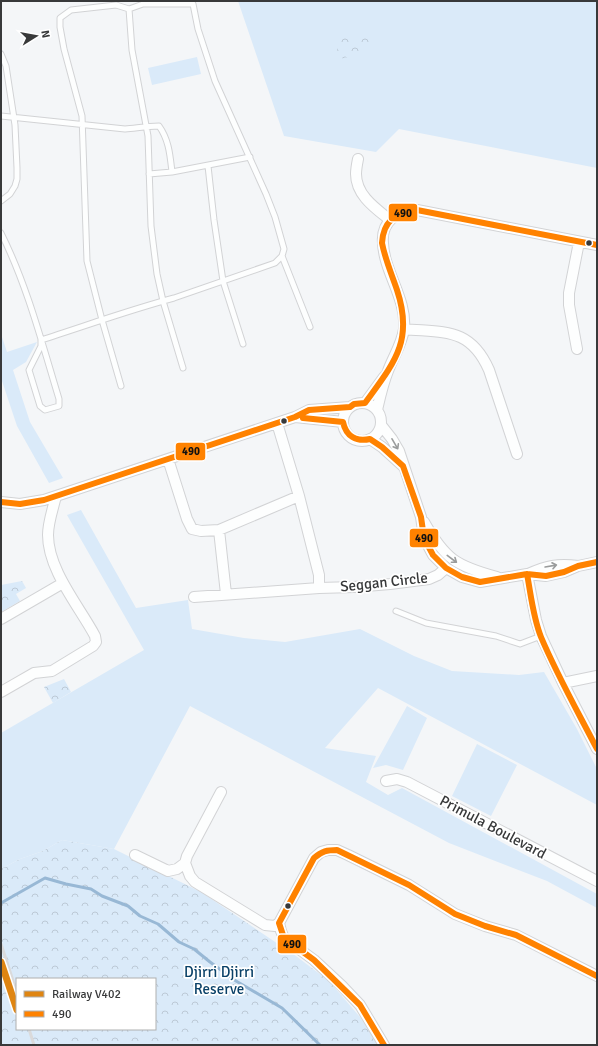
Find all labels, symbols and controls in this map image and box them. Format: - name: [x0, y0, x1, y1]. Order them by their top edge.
- north arrow: [16, 16, 56, 56]
- text: N: [38, 29, 52, 39]
- line badge: 490: [388, 203, 418, 222]
- text: 490: [394, 207, 412, 220]
- unlabelled marker: [584, 238, 594, 248]
- unlabelled marker: [279, 416, 289, 426]
- one-way arrow: [391, 438, 399, 450]
- line badge: 490: [175, 442, 206, 461]
- text: 490: [182, 445, 200, 458]
- line badge: 490: [409, 528, 439, 548]
- text: 490: [415, 532, 433, 545]
- one-way arrow: [447, 554, 458, 563]
- one-way arrow: [545, 561, 558, 569]
- street label: Seggan Circle: [339, 568, 429, 596]
- street label: Primula Boulevard: [437, 791, 549, 863]
- unlabelled marker: [283, 901, 293, 911]
- line badge: 490: [277, 934, 307, 954]
- text: 490: [283, 938, 301, 951]
- park label: Djirri Djirri Reserve: [184, 963, 254, 998]
- legend: [16, 978, 156, 1030]
- text: Railway V402: [52, 987, 121, 1002]
- text: 490: [52, 1007, 71, 1022]

